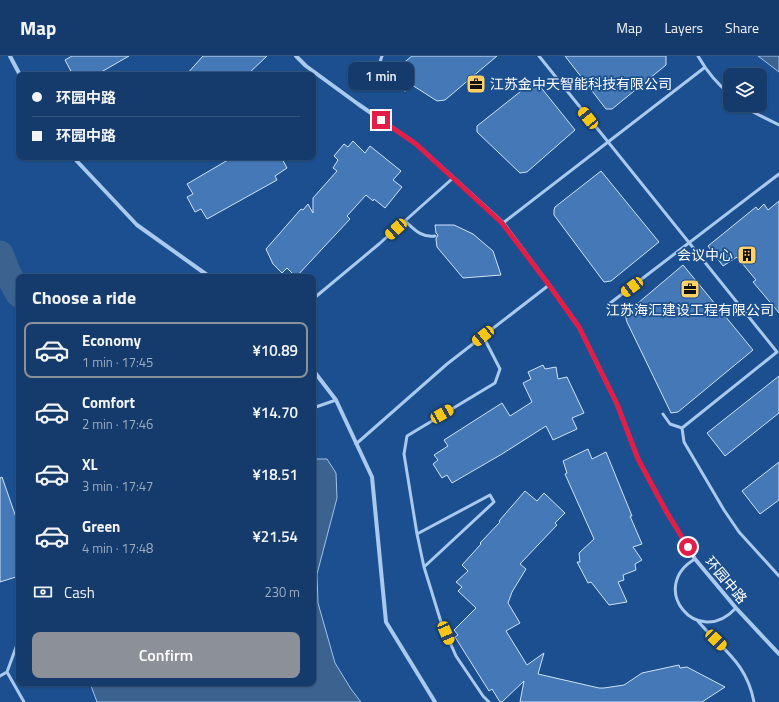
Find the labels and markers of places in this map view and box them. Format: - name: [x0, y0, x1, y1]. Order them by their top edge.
- office icon: 江苏金中天智能科技有限公司: [465, 73, 487, 95]
- place label: 江苏金中天智能科技有限公司: [490, 73, 672, 94]
- place label: 会议中心: [677, 244, 733, 265]
- building icon: 会议中心: [736, 244, 758, 266]
- office icon: 江苏海汇建设工程有限公司: [679, 278, 701, 300]
- place label: 江苏海汇建设工程有限公司: [606, 299, 774, 320]

